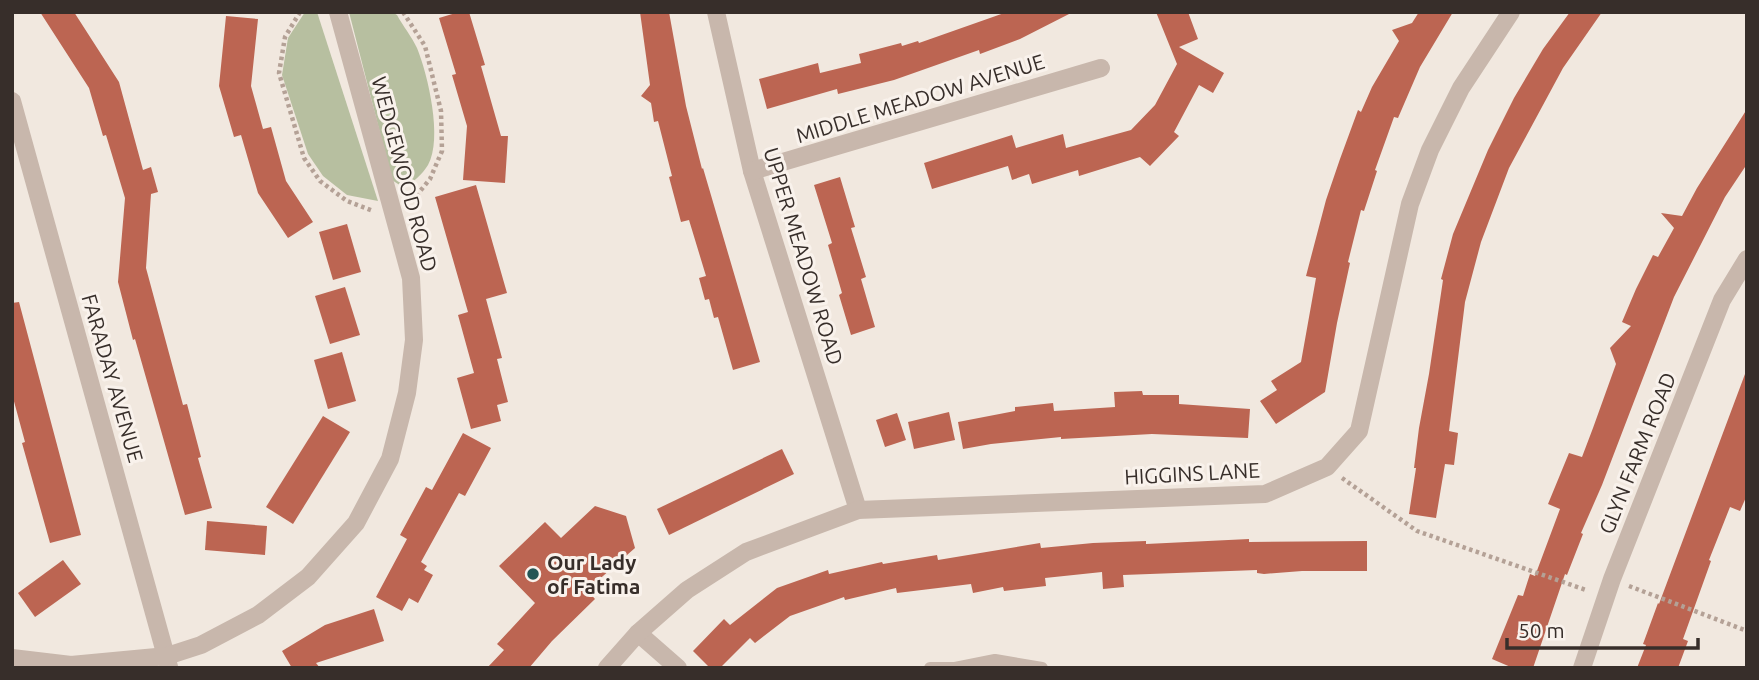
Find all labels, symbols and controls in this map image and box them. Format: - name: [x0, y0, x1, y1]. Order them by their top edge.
- street label: MIDDLE MEADOW AVENUE: [793, 49, 1047, 147]
- street label: WEDGEWOOD ROAD: [367, 74, 443, 274]
- street label: UPPER MEADOW ROAD: [759, 144, 849, 368]
- street label: FARADAY AVENUE: [78, 291, 148, 465]
- street label: GLYN FARM ROAD: [1594, 369, 1680, 537]
- street label: HIGGINS LANE: [1124, 457, 1260, 489]
- place label: Our Lady of Fatima: [547, 550, 640, 598]
- marker: Our Lady of Fatima: [525, 566, 541, 582]
- scale bar: [1507, 606, 1698, 650]
- text: 50 m: [1518, 618, 1565, 642]

